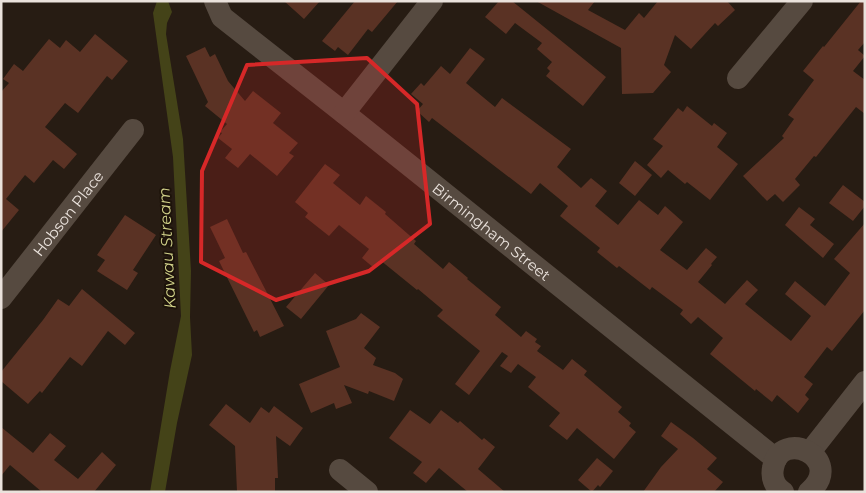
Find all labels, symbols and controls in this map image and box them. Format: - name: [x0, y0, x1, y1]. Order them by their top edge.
- street label: Hobson Place: [28, 166, 107, 260]
- street label: Birmingham Street: [429, 178, 555, 284]
- water label: Kawau Stream: [154, 187, 180, 309]

